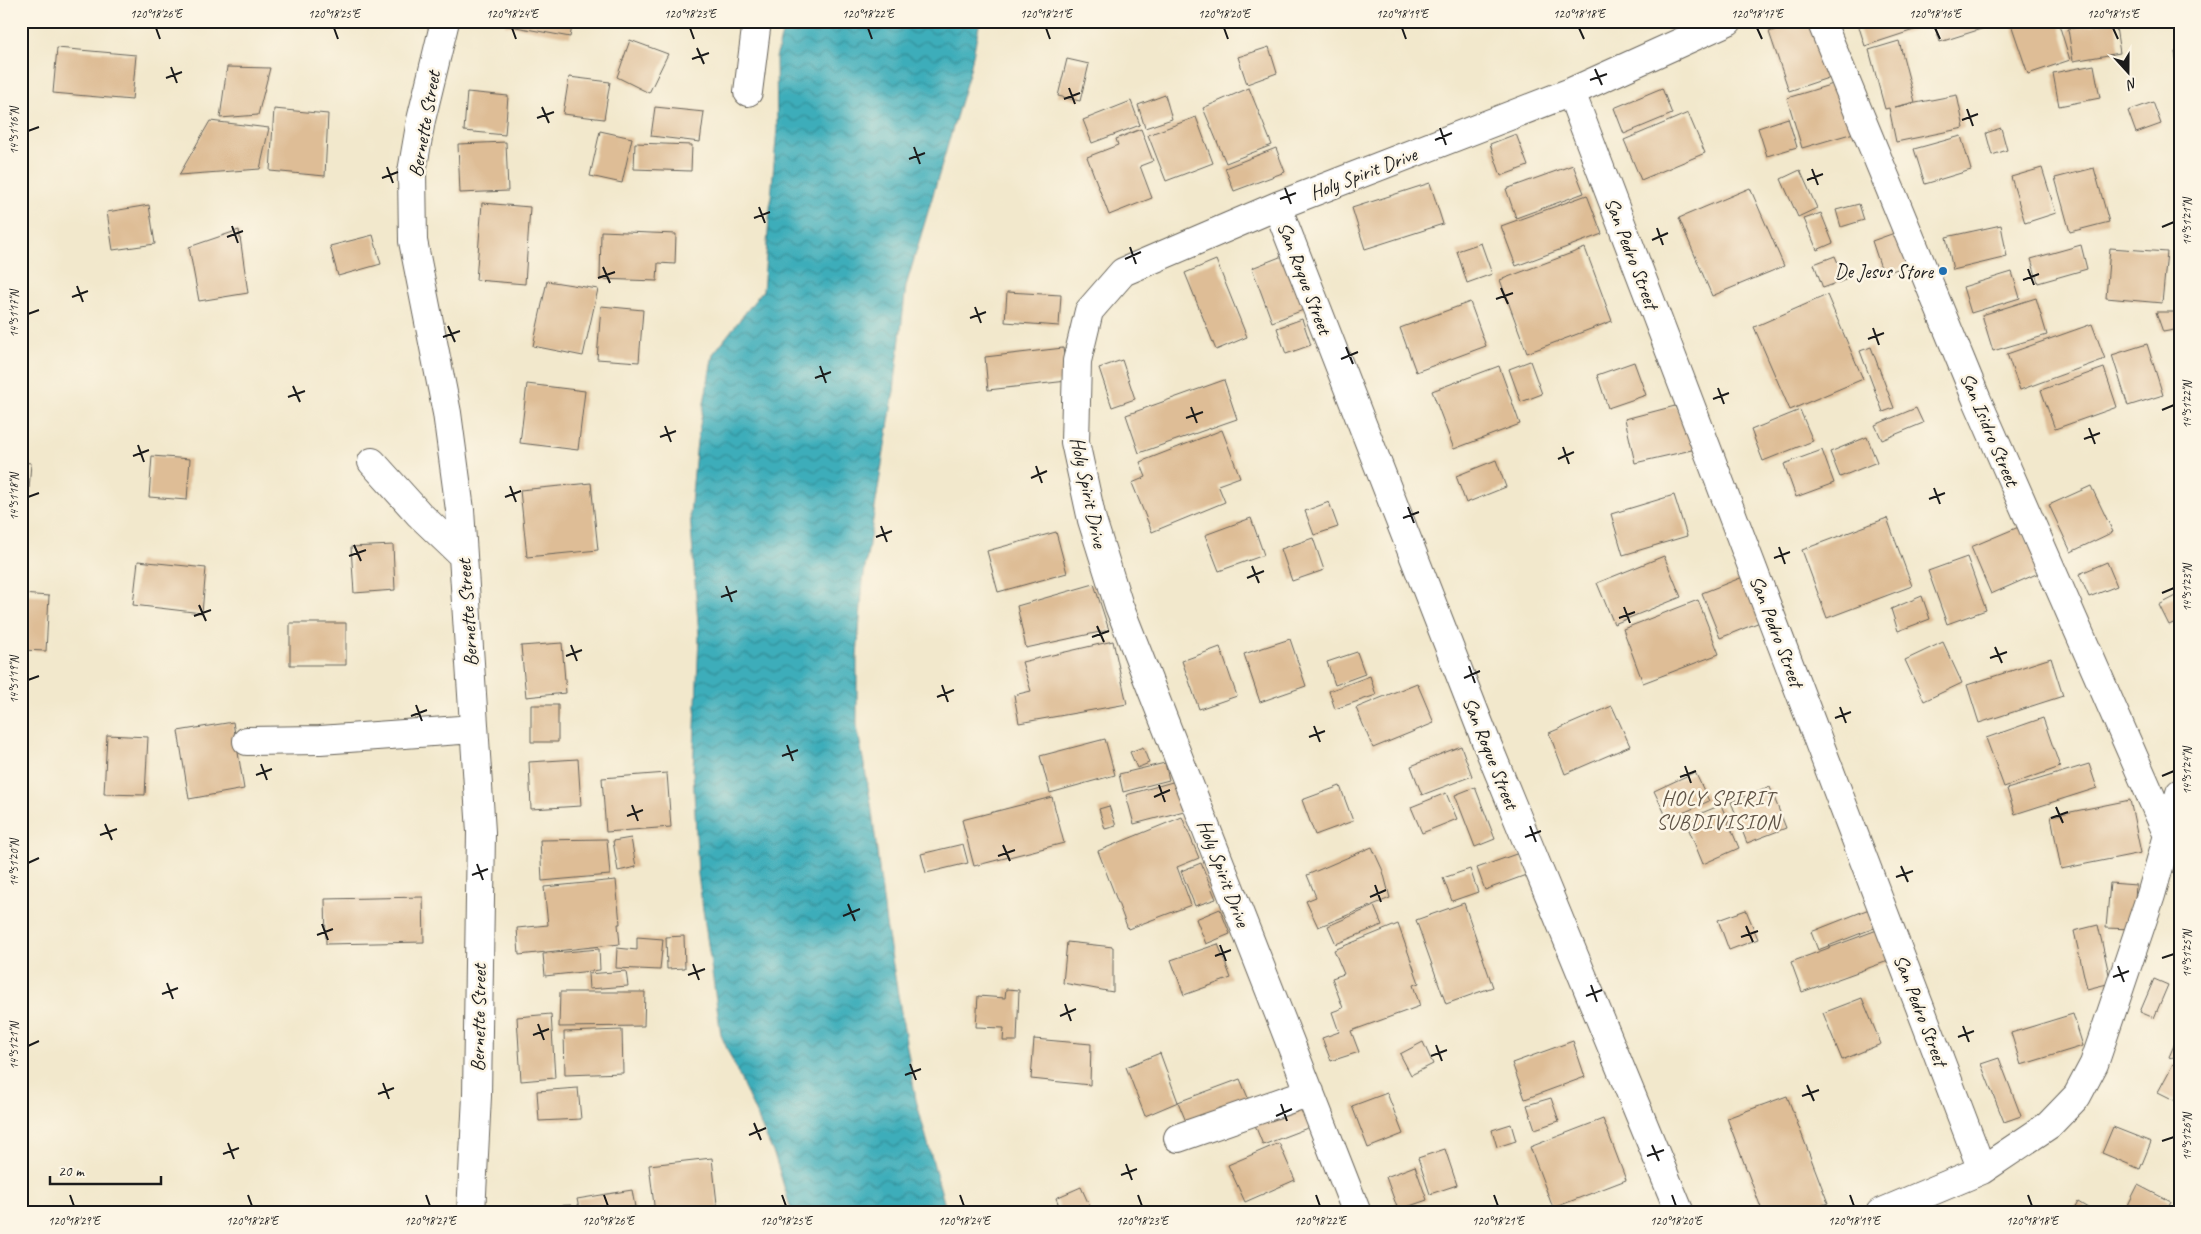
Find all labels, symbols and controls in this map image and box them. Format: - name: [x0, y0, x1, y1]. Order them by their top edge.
- text: 120°18'26"E: [130, 6, 184, 22]
- text: 120°18'25"E: [308, 6, 362, 22]
- text: 120°18'24"E: [486, 6, 540, 22]
- text: 120°18'23"E: [664, 6, 718, 22]
- text: 120°18'22"E: [842, 6, 896, 22]
- text: 120°18'21"E: [1020, 6, 1074, 22]
- text: 120°18'20"E: [1198, 6, 1252, 22]
- text: 120°18'19"E: [1376, 6, 1430, 22]
- text: 120°18'18"E: [1553, 6, 1607, 22]
- text: 120°18'17"E: [1731, 6, 1785, 22]
- text: 120°18'16"E: [1909, 6, 1963, 22]
- text: 120°18'15"E: [2087, 6, 2141, 22]
- north arrow: [2104, 48, 2154, 98]
- street label: Bernette Street: [403, 67, 447, 179]
- text: N: [2123, 74, 2140, 94]
- text: 14°51'16"N: [6, 106, 22, 155]
- street label: Holy Spirit Drive: [1306, 141, 1422, 205]
- street label: San Pedro Street: [1599, 194, 1665, 316]
- text: 14°51'21"N: [2179, 197, 2195, 246]
- street label: San Roque Street: [1272, 219, 1338, 340]
- place label: De Jesus Store: [1835, 259, 1934, 284]
- marker: De Jesus Store: [1937, 265, 1949, 277]
- text: 14°51'17"N: [6, 289, 22, 338]
- street label: San Isidro Street: [1954, 369, 2026, 492]
- text: 14°51'22"N: [2179, 380, 2195, 429]
- street label: Holy Spirit Drive: [1065, 434, 1113, 551]
- text: 14°51'18"N: [6, 472, 22, 521]
- street label: Bernette Street: [451, 556, 484, 667]
- text: 14°51'23"N: [2179, 563, 2195, 612]
- street label: San Pedro Street: [1744, 572, 1810, 694]
- text: 14°51'19"N: [6, 655, 22, 704]
- street label: San Roque Street: [1457, 694, 1525, 815]
- text: 14°51'24"N: [2179, 746, 2195, 795]
- district label: HOLY SPIRIT SUBDIVISION: [1656, 785, 1782, 835]
- street label: Holy Spirit Drive: [1192, 816, 1256, 932]
- text: 14°51'20"N: [6, 838, 22, 887]
- text: 14°51'25"N: [2179, 929, 2195, 978]
- street label: San Pedro Street: [1888, 951, 1954, 1073]
- street label: Bernette Street: [465, 962, 492, 1072]
- text: 14°51'21"N: [6, 1021, 22, 1070]
- text: 14°51'26"N: [2179, 1112, 2195, 1161]
- scale bar: [50, 1154, 161, 1186]
- text: 20 m: [58, 1162, 85, 1181]
- text: 120°18'29"E: [48, 1213, 102, 1229]
- text: 120°18'28"E: [226, 1213, 280, 1229]
- text: 120°18'27"E: [404, 1213, 458, 1229]
- text: 120°18'26"E: [582, 1213, 636, 1229]
- text: 120°18'25"E: [760, 1213, 814, 1229]
- text: 120°18'24"E: [938, 1213, 992, 1229]
- text: 120°18'23"E: [1116, 1213, 1170, 1229]
- text: 120°18'22"E: [1294, 1213, 1348, 1229]
- text: 120°18'21"E: [1472, 1213, 1526, 1229]
- text: 120°18'20"E: [1650, 1213, 1704, 1229]
- text: 120°18'19"E: [1828, 1213, 1882, 1229]
- text: 120°18'18"E: [2006, 1213, 2060, 1229]

